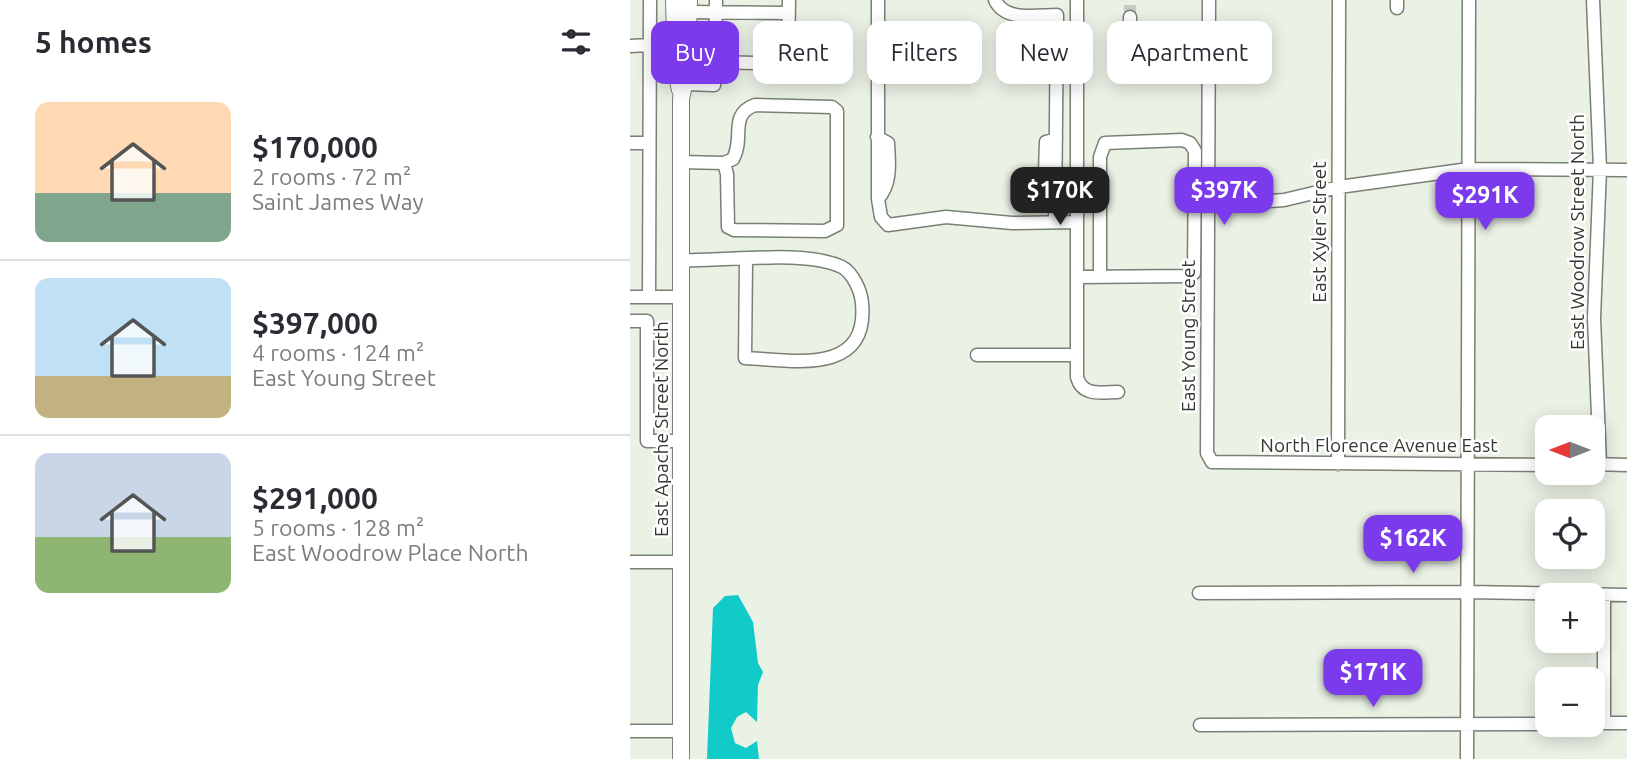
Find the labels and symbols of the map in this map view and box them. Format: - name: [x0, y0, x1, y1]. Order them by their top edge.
- street label: East Woodrow Street North: [1566, 114, 1588, 350]
- street label: East Xyler Street: [1308, 161, 1330, 303]
- pin: $170K: [1011, 168, 1109, 227]
- pin: $397K: [1175, 168, 1273, 227]
- pin: $291K: [1436, 173, 1534, 232]
- street label: East Young Street: [1177, 260, 1199, 412]
- street label: East Apache Street North: [650, 321, 672, 537]
- north arrow: [1535, 415, 1605, 485]
- street label: North Florence Avenue East: [1260, 434, 1498, 456]
- pin: $162K: [1364, 516, 1462, 575]
- pin: $171K: [1324, 650, 1422, 709]

